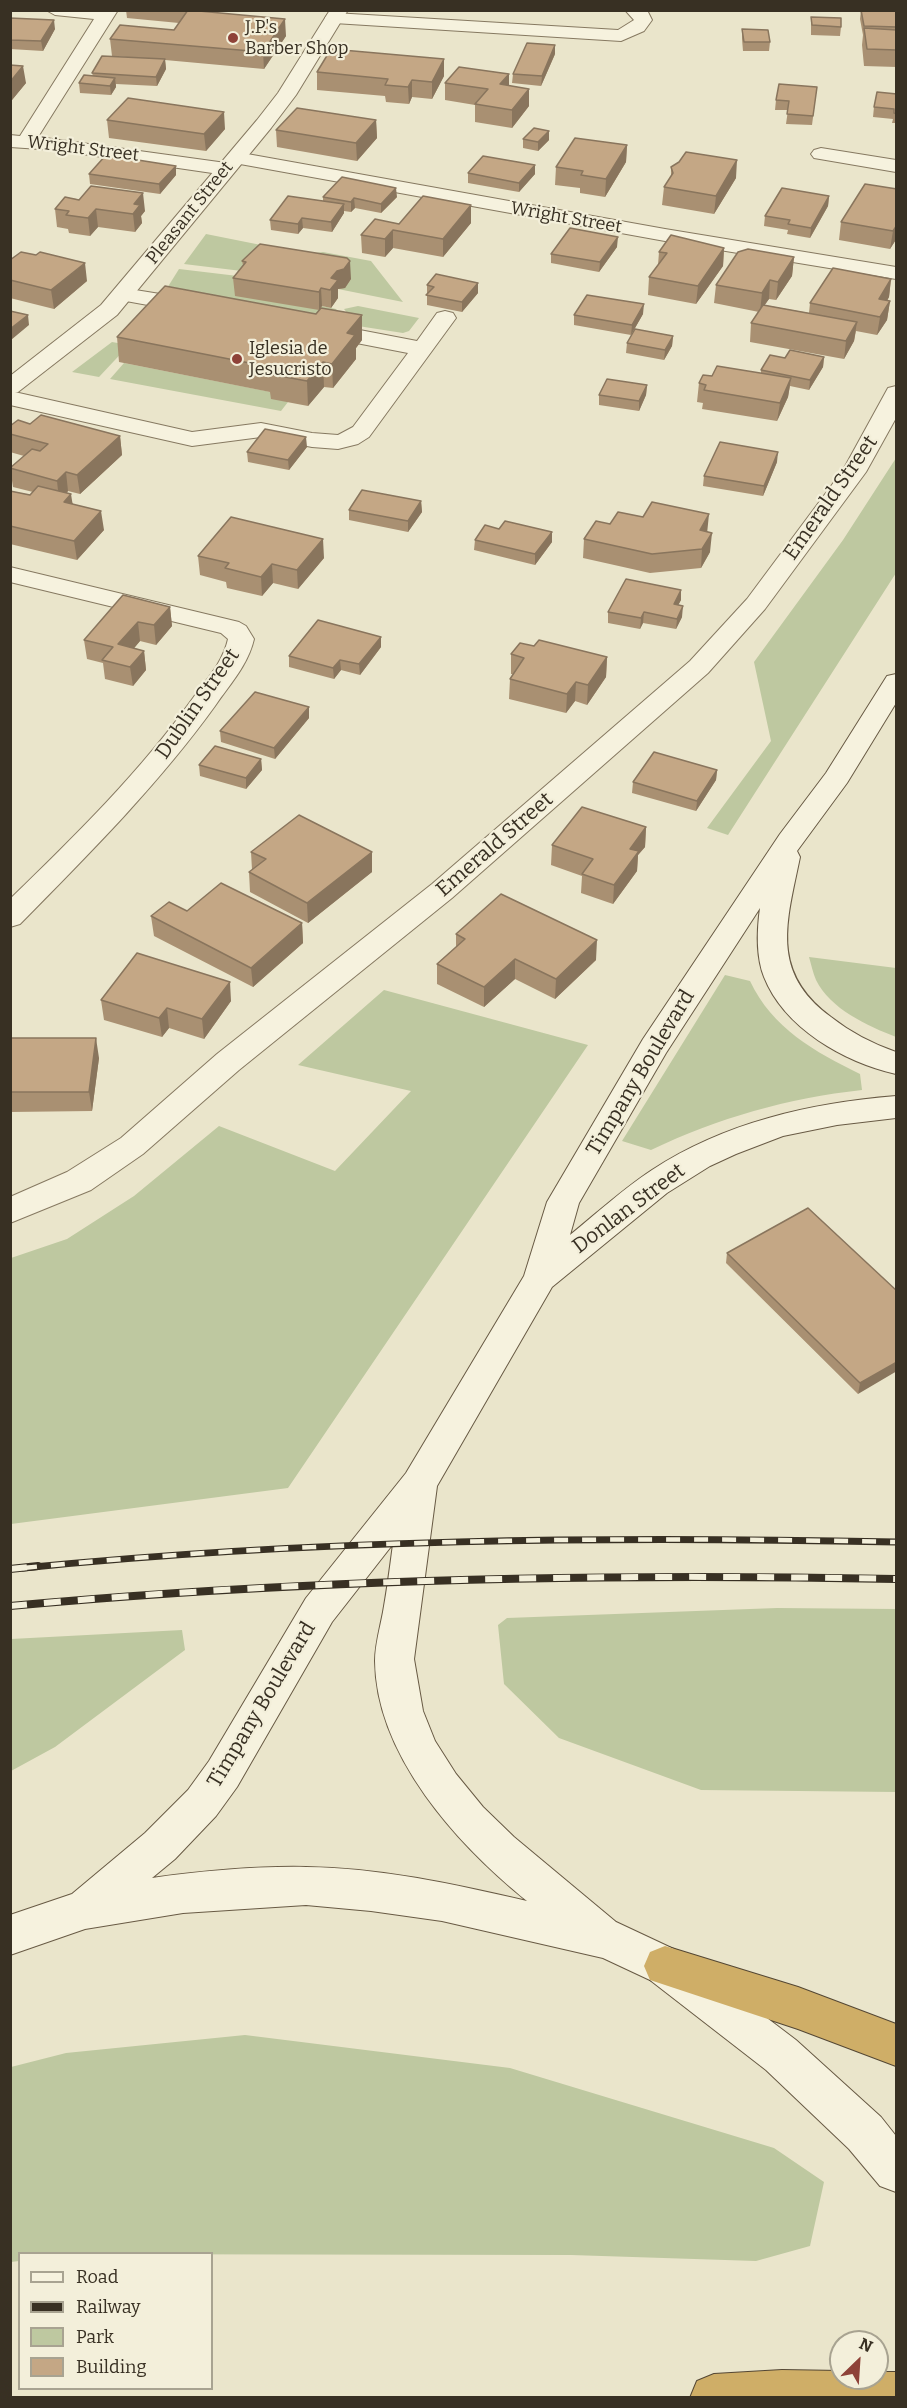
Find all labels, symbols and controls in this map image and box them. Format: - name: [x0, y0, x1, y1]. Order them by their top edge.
- place label: J.P.'s Barber Shop: [245, 17, 349, 60]
- marker: J.P.'s Barber Shop: [226, 31, 240, 45]
- street label: Wright Street: [26, 131, 140, 167]
- street label: Pleasant Street: [142, 157, 238, 269]
- street label: Wright Street: [509, 198, 623, 238]
- place label: Iglesia de Jesucristo: [249, 338, 332, 380]
- marker: Iglesia de Jesucristo: [230, 352, 244, 366]
- street label: Emerald Street: [779, 431, 883, 565]
- street label: Dublin Street: [151, 644, 245, 764]
- street label: Emerald Street: [431, 787, 559, 903]
- street label: Timpany Boulevard: [582, 986, 700, 1160]
- street label: Donlan Street: [568, 1159, 690, 1259]
- street label: Timpany Boulevard: [203, 1618, 321, 1792]
- legend: [18, 2252, 213, 2390]
- text: Road: [76, 2266, 118, 2288]
- text: Railway: [76, 2296, 140, 2318]
- text: Park: [76, 2326, 114, 2348]
- north arrow: [829, 2330, 889, 2390]
- text: N: [856, 2334, 876, 2356]
- text: Building: [76, 2356, 147, 2378]

